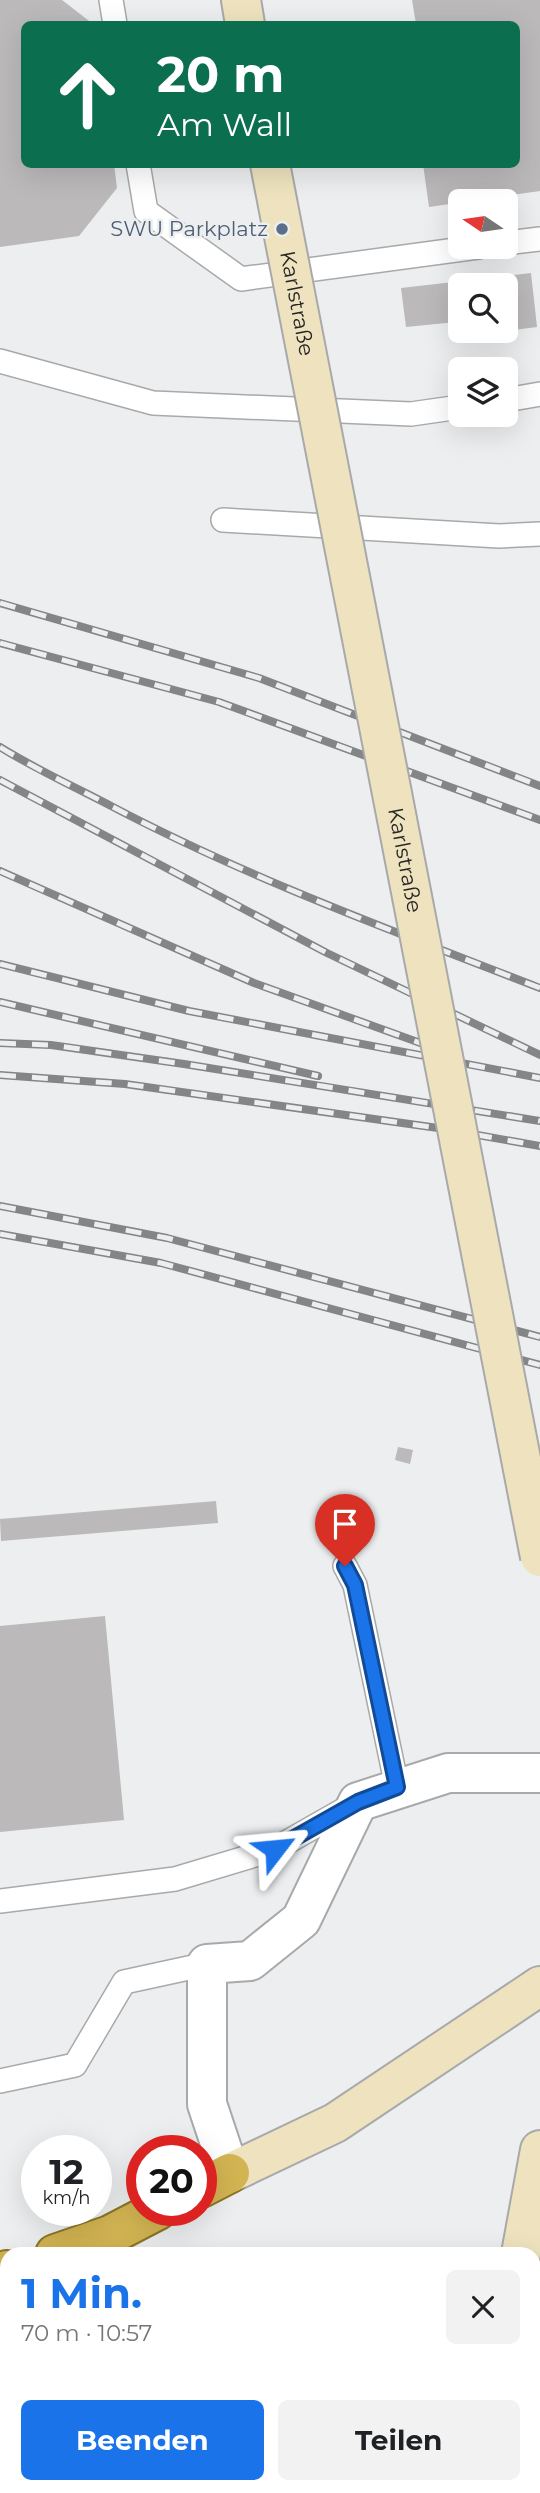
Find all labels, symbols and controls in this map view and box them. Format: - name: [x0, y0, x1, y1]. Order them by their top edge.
- text: 20 m: [157, 45, 284, 104]
- icon: ahead: [42, 49, 133, 140]
- text: Am Wall: [157, 105, 292, 144]
- north arrow: [448, 189, 518, 259]
- map controls: [448, 189, 518, 427]
- place label: SWU Parkplatz: [110, 216, 268, 241]
- marker: SWU Parkplatz: [274, 221, 290, 237]
- street label: Karlstraße: [275, 249, 320, 358]
- button: search: [448, 273, 518, 343]
- button: layers: [448, 357, 518, 427]
- street label: Karlstraße: [383, 805, 428, 915]
- pin: [315, 1494, 375, 1566]
- icon: arrive: [326, 1505, 364, 1543]
- position arrow: [238, 1812, 312, 1886]
- speed limit sign: 20: [126, 2135, 217, 2226]
- text: 12: [49, 2150, 84, 2193]
- text: km/h: [42, 2187, 91, 2209]
- text: 1 Min.: [21, 2267, 142, 2319]
- button: close: [446, 2270, 520, 2344]
- text: 70 m · 10:57: [21, 2319, 152, 2347]
- button: Beenden: [21, 2400, 264, 2480]
- button: Teilen: [278, 2400, 520, 2480]

